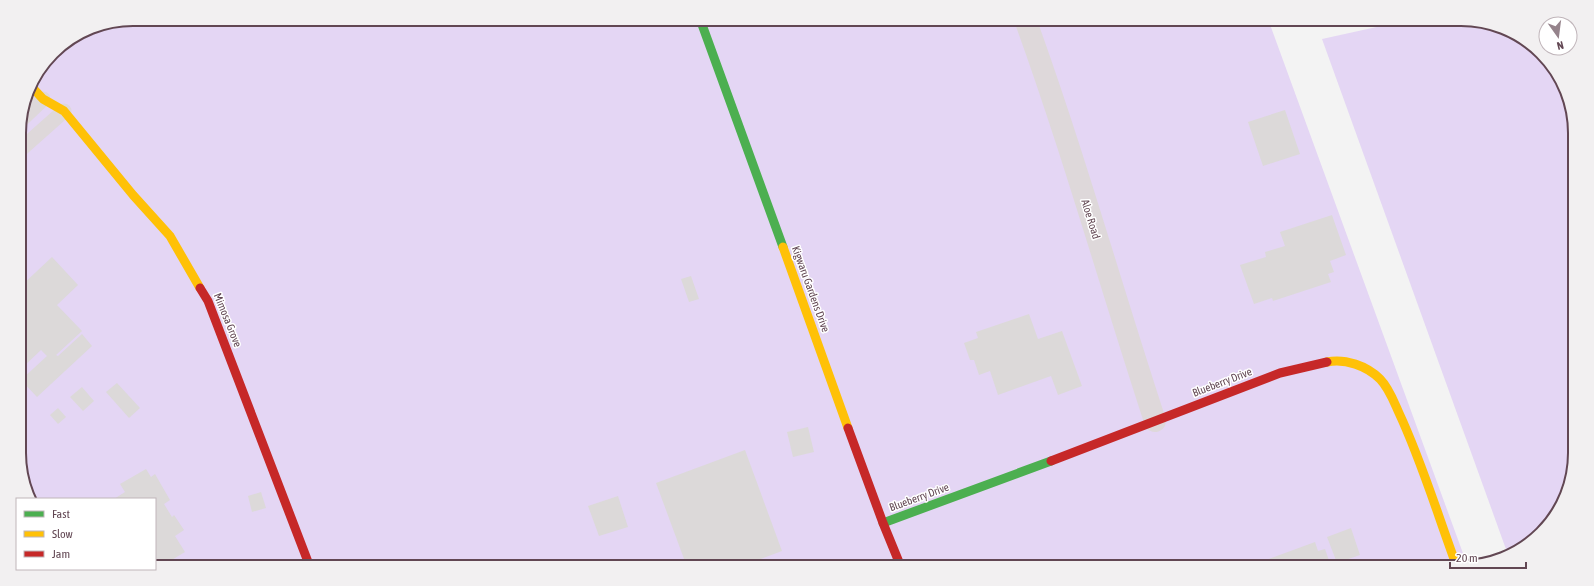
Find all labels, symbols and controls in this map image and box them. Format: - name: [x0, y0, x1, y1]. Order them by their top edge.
- north arrow: [1538, 16, 1578, 56]
- text: N: [1556, 39, 1565, 52]
- street label: Aloe Road: [1079, 198, 1103, 240]
- street label: Kigwaru Gardens Drive: [790, 244, 832, 334]
- street label: Mimosa Grove: [212, 291, 244, 349]
- street label: Blueberry Drive: [1191, 365, 1253, 399]
- street label: Blueberry Drive: [888, 481, 950, 513]
- legend: [16, 498, 156, 570]
- text: Fast: [52, 507, 70, 521]
- text: Slow: [52, 527, 73, 541]
- scale bar: [1450, 544, 1526, 570]
- text: Jam: [52, 547, 70, 561]
- text: 20 m: [1456, 551, 1478, 565]

